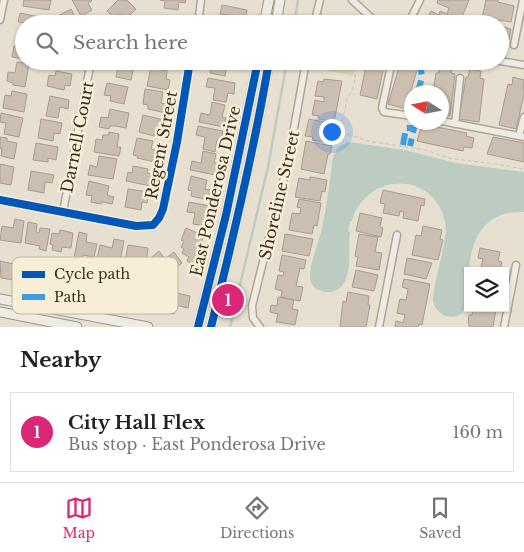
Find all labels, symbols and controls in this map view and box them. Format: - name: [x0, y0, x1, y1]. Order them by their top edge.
- search box: [15, 15, 509, 70]
- icon: search: [33, 29, 61, 57]
- text: Search here: [73, 31, 188, 54]
- street label: Darnell Court: [56, 79, 98, 195]
- north arrow: [404, 85, 449, 130]
- street label: Regent Street: [141, 89, 181, 201]
- street label: East Ponderosa Drive: [186, 104, 244, 278]
- your location: [319, 119, 345, 145]
- street label: Shoreline Street: [254, 128, 304, 262]
- legend: [12, 257, 178, 314]
- text: Cycle path: [54, 265, 131, 283]
- map controls: [464, 267, 509, 312]
- button: layers: [464, 267, 509, 312]
- pin: 1: [212, 281, 244, 319]
- text: Path: [54, 288, 86, 306]
- text: Nearby: [20, 347, 101, 373]
- text: City Hall Flex: [68, 411, 205, 434]
- text: 1: [34, 422, 40, 442]
- text: 160 m: [452, 422, 503, 442]
- text: Bus stop · East Ponderosa Drive: [68, 434, 326, 454]
- tab: Map: [62, 494, 95, 542]
- tab: Directions: [220, 494, 294, 542]
- tab: Saved: [419, 494, 462, 542]

